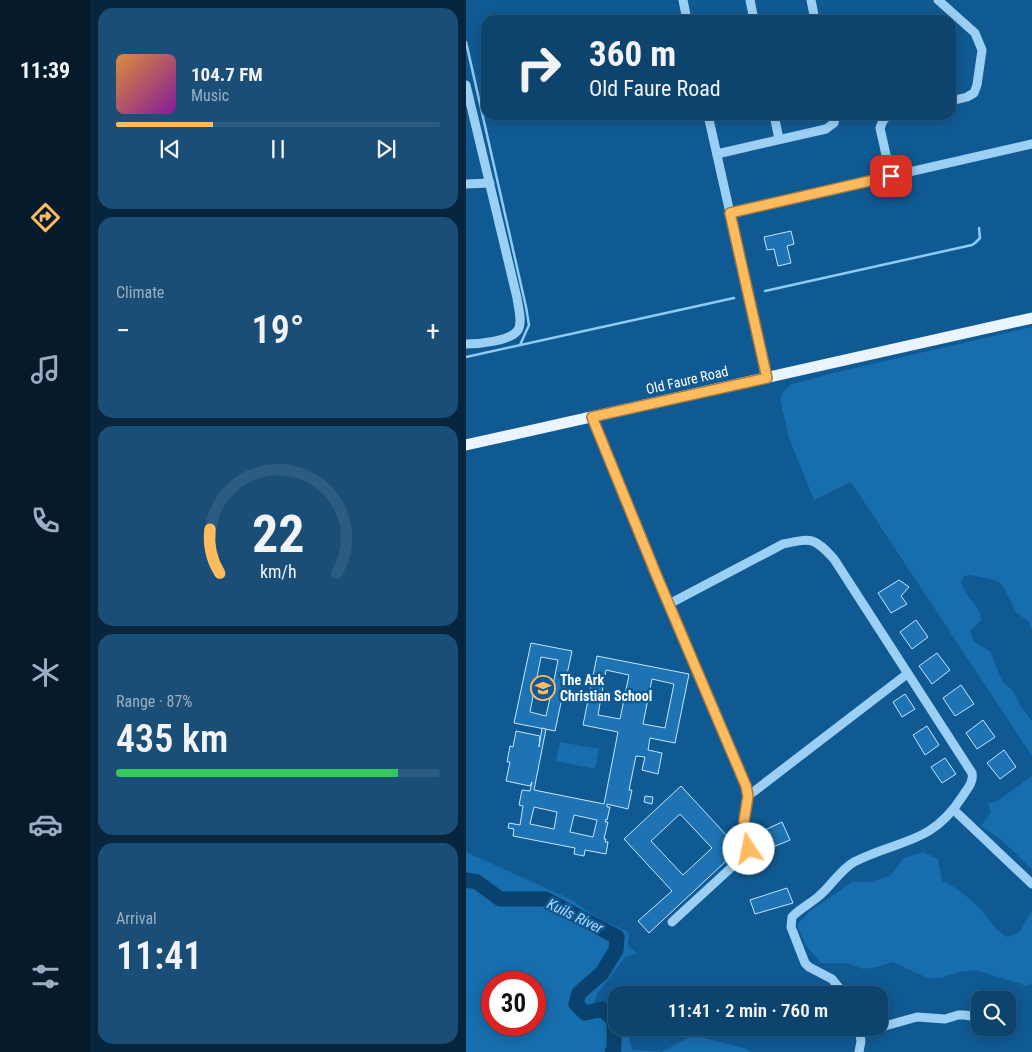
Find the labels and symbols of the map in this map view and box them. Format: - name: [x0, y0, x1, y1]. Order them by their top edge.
- pin: [870, 155, 912, 197]
- street label: Old Faure Road: [644, 363, 730, 397]
- place label: The Ark Christian School: [560, 672, 652, 704]
- school or university icon: The Ark Christian School: [530, 675, 556, 701]
- position arrow: [722, 822, 774, 874]
- water label: Kuils River: [544, 895, 606, 937]
- speed limit sign: 30: [481, 971, 546, 1036]

